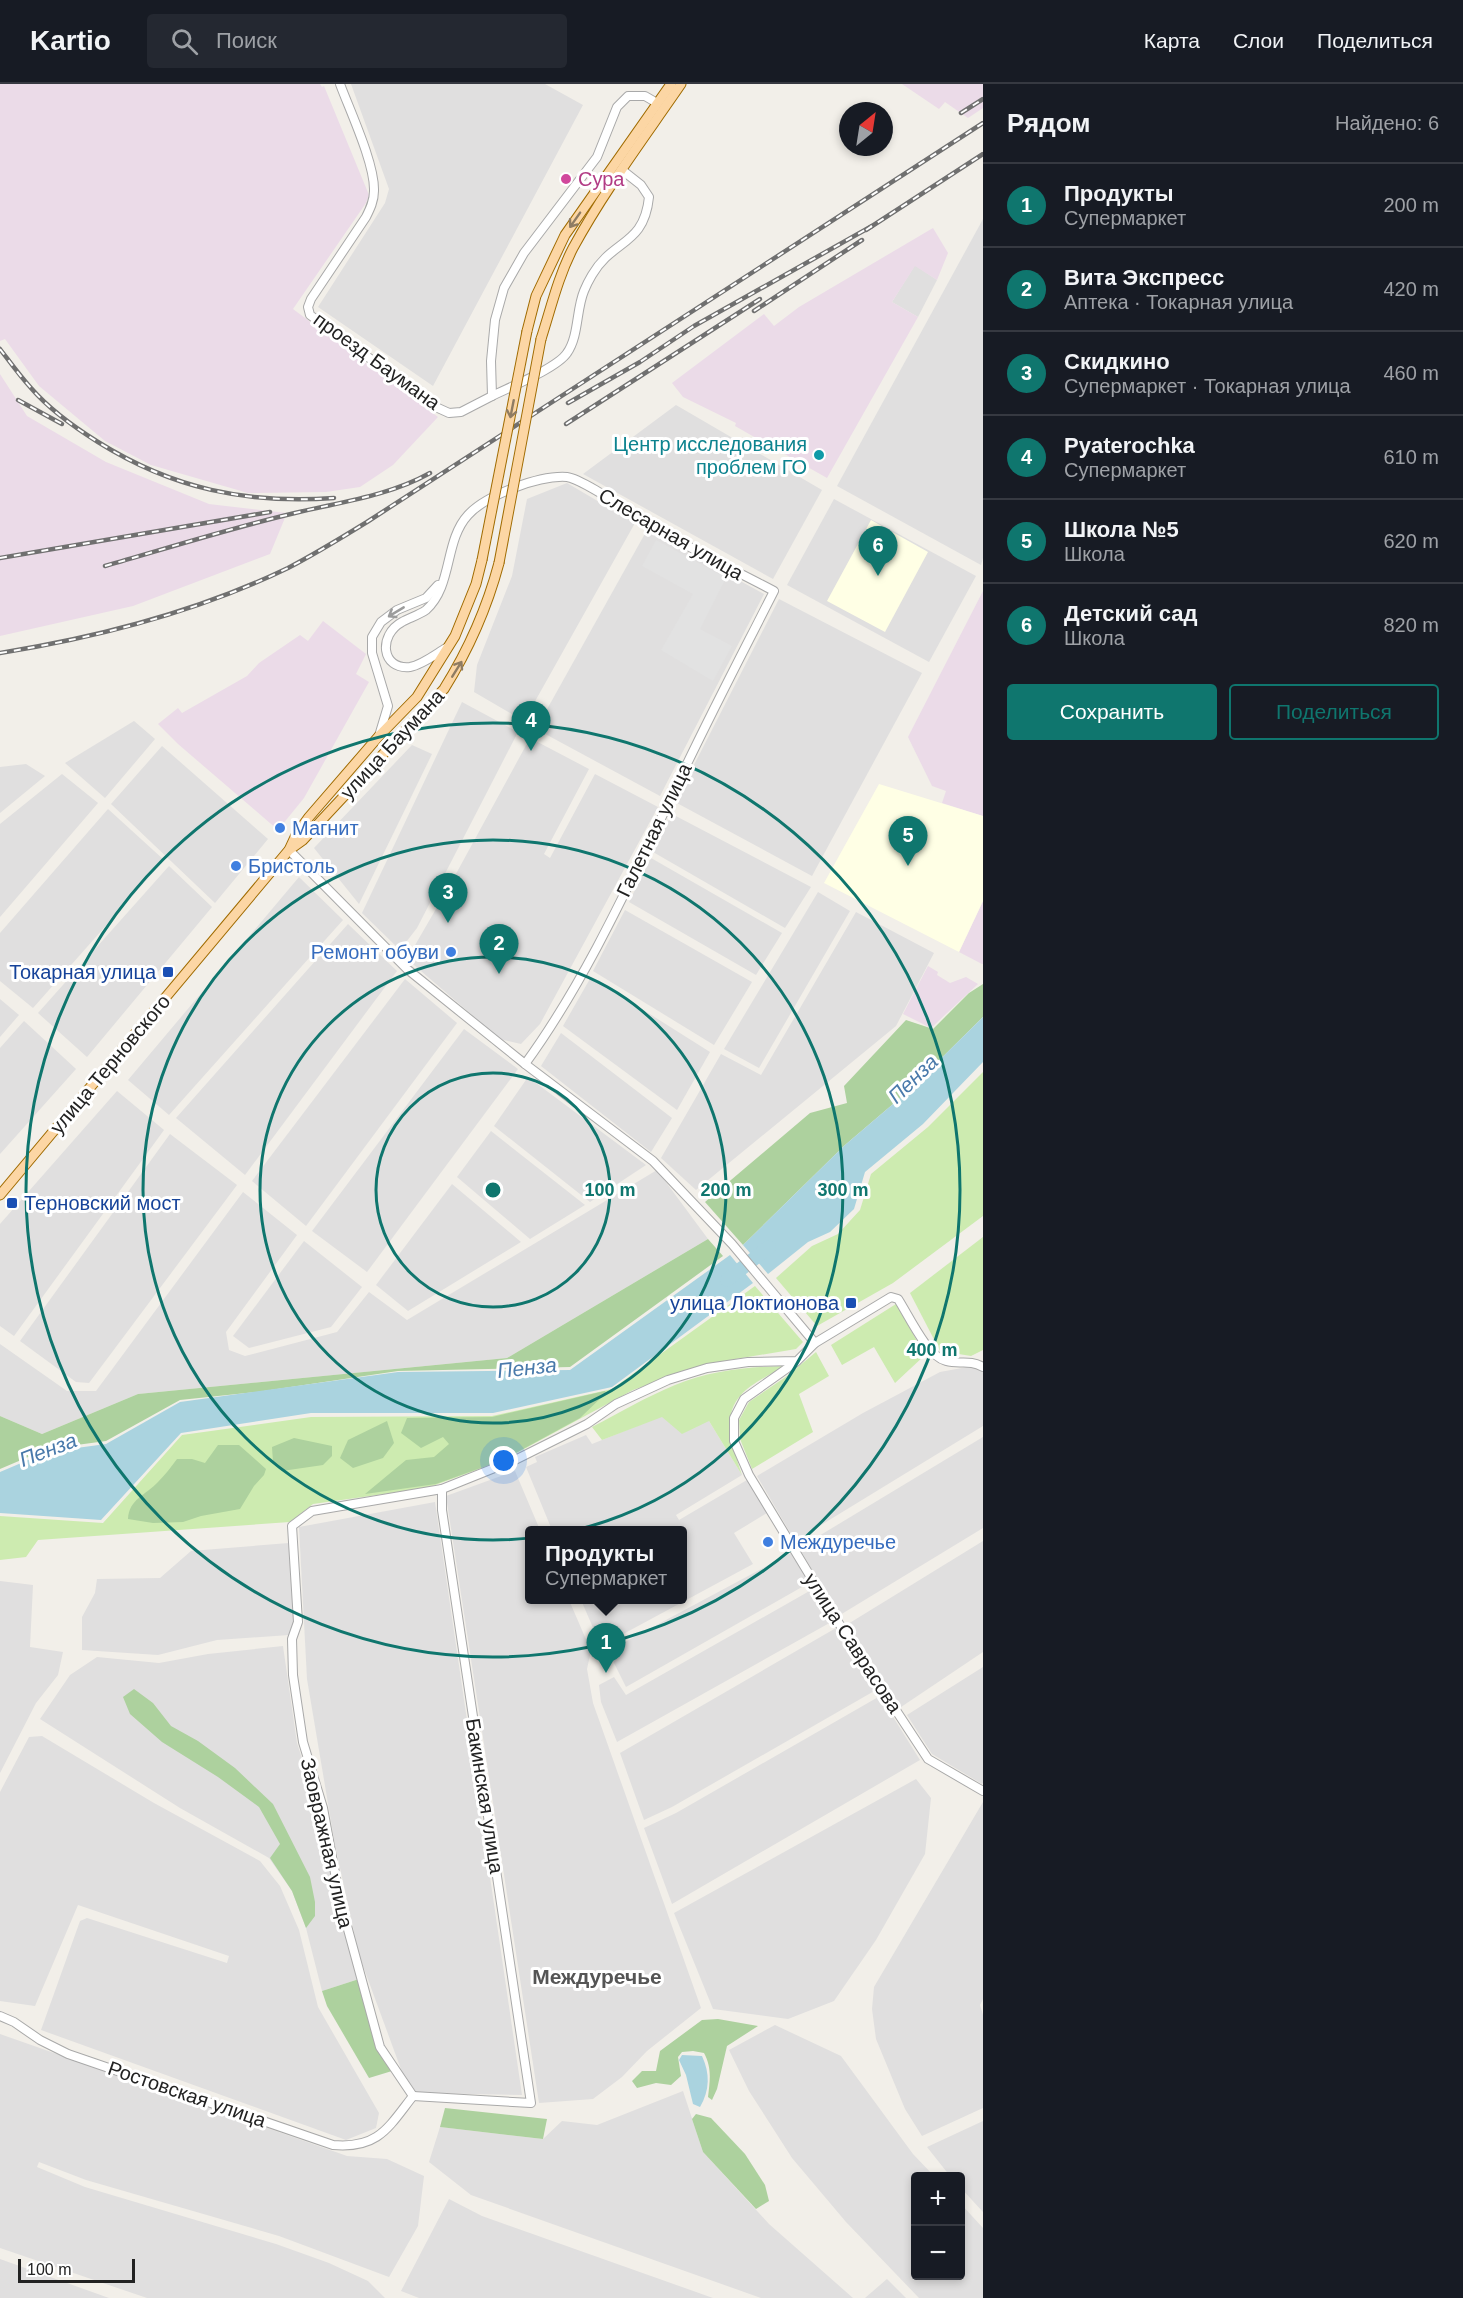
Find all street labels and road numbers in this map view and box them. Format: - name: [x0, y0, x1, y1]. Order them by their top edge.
- street label: проезд Баумана: [310, 308, 445, 415]
- street label: Слесарная улица: [595, 484, 748, 585]
- street label: улица Баумана: [336, 684, 449, 803]
- street label: Галетная улица: [612, 759, 696, 900]
- street label: улица Терновского: [45, 990, 175, 1138]
- street label: улица Саврасова: [800, 1569, 907, 1718]
- street label: Бакинская улица: [462, 1717, 508, 1876]
- street label: Заовражная улица: [297, 1756, 357, 1931]
- street label: Ростовская улица: [105, 2057, 270, 2132]

